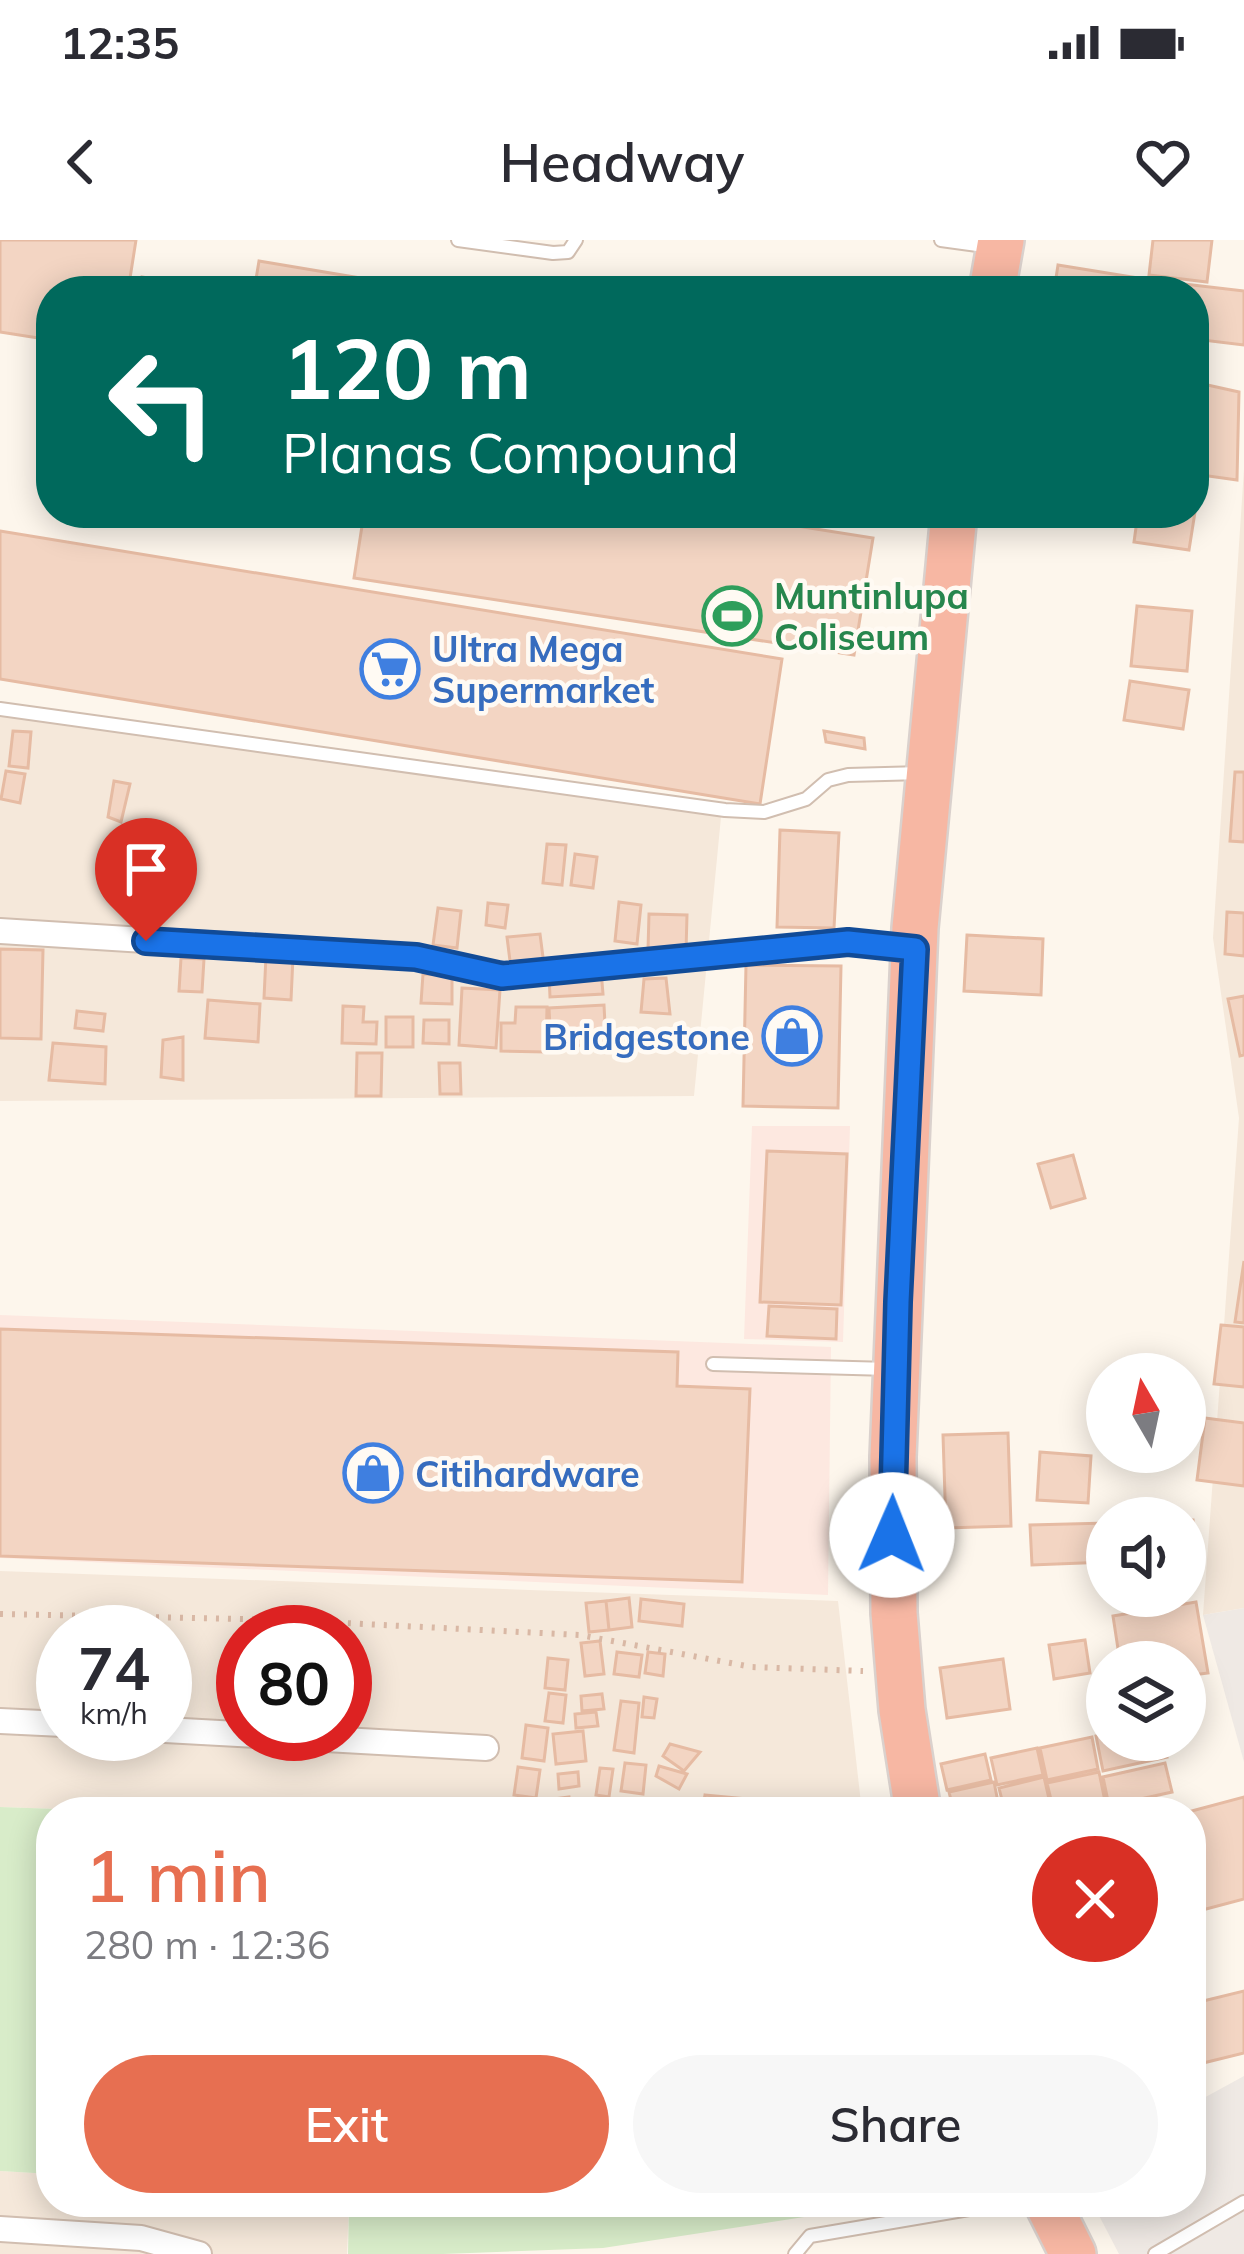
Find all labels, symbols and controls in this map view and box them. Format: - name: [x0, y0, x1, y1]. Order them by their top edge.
- text: 12:35: [60, 14, 179, 70]
- text: Headway: [499, 128, 745, 196]
- icon: back: [48, 129, 114, 195]
- icon: heart: [1130, 129, 1196, 195]
- text: 120 m: [282, 315, 532, 420]
- icon: left: [84, 324, 240, 480]
- text: Planas Compound: [282, 419, 739, 487]
- place label: Muntinlupa Coliseum: [774, 573, 969, 659]
- sports icon: Muntinlupa Coliseum: [701, 585, 763, 647]
- place label: Ultra Mega Supermarket: [432, 626, 655, 712]
- supermarket icon: Ultra Mega Supermarket: [359, 638, 421, 700]
- pin: [95, 818, 197, 941]
- icon: arrive: [113, 836, 179, 902]
- shop icon: Bridgestone: [761, 1005, 823, 1067]
- place label: Bridgestone: [543, 1014, 750, 1059]
- north arrow: [1086, 1353, 1206, 1473]
- map controls: [1086, 1353, 1206, 1761]
- shop icon: Citihardware: [342, 1442, 404, 1504]
- place label: Citihardware: [415, 1451, 640, 1496]
- position arrow: [829, 1472, 955, 1598]
- button: sound: [1086, 1497, 1206, 1617]
- speed limit sign: 80: [216, 1605, 372, 1761]
- text: 74: [78, 1630, 150, 1705]
- button: layers: [1086, 1641, 1206, 1761]
- text: km/h: [80, 1694, 148, 1732]
- text: 1 min: [84, 1830, 271, 1920]
- button: close: [1032, 1836, 1158, 1962]
- text: 280 m · 12:36: [84, 1920, 330, 1969]
- button: Exit: [84, 2055, 609, 2193]
- button: Share: [633, 2055, 1158, 2193]

